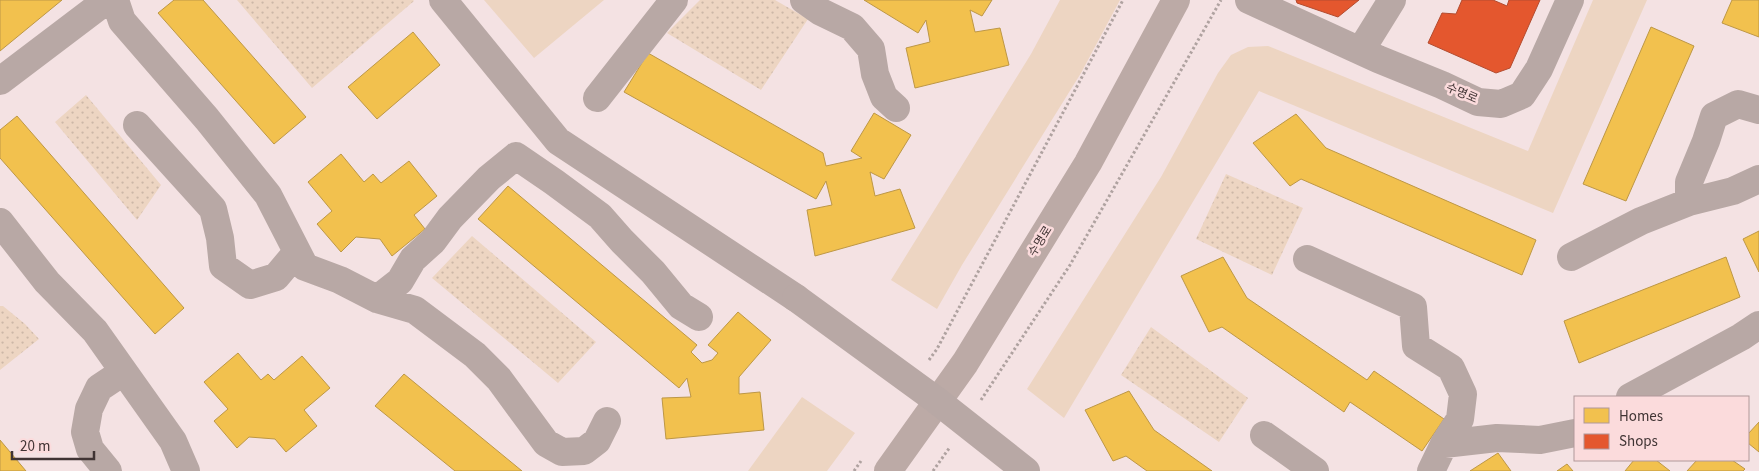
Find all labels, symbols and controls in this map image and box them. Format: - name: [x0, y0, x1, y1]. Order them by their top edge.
- street label: 수명로: [1443, 79, 1480, 108]
- street label: 수명로: [1024, 223, 1056, 260]
- legend: [1574, 396, 1749, 461]
- text: Homes: [1619, 406, 1663, 427]
- scale bar: [12, 428, 95, 460]
- text: Shops: [1619, 431, 1658, 452]
- text: 20 m: [20, 436, 50, 457]

